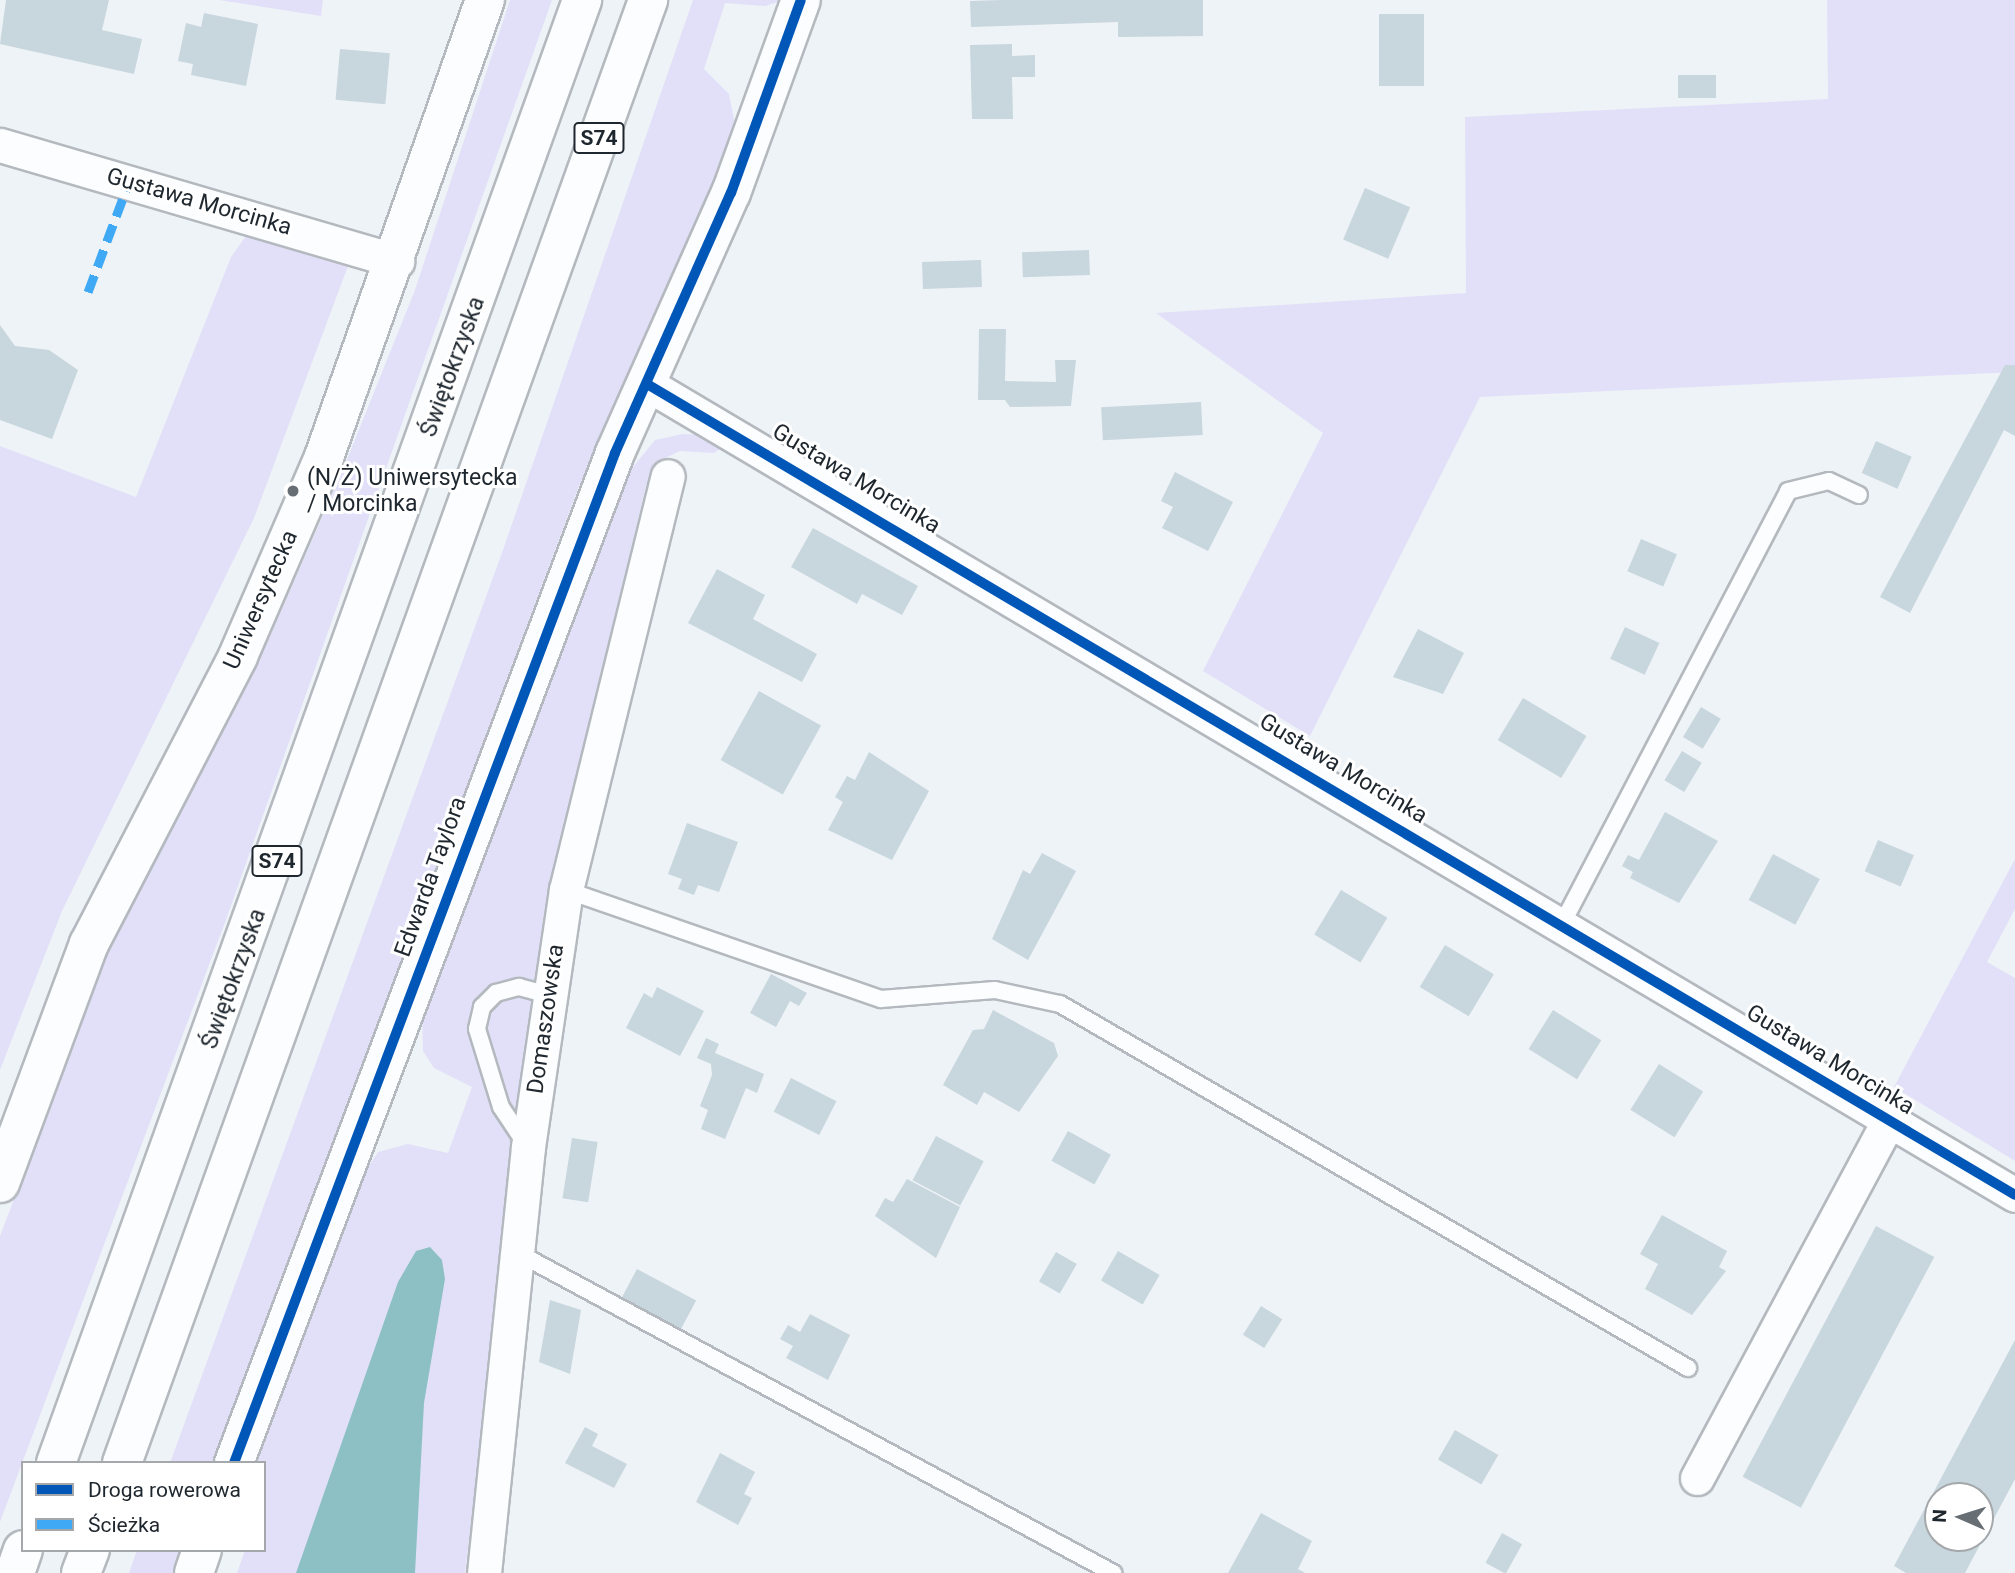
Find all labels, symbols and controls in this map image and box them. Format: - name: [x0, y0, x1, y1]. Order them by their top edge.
- road number: S74: [573, 120, 625, 156]
- street label: Gustawa Morcinka: [103, 162, 295, 242]
- street label: Świętokrzyska: [415, 293, 491, 441]
- street label: Gustawa Morcinka: [767, 418, 945, 540]
- place label: (N/Ż) Uniwersytecka / Morcinka: [307, 464, 517, 518]
- marker: (N/Ż) Uniwersytecka / Morcinka: [285, 483, 301, 499]
- street label: Uniwersytecka: [218, 526, 304, 674]
- street label: Gustawa Morcinka: [1254, 708, 1432, 830]
- street label: Edwarda Taylora: [389, 793, 473, 961]
- road number: S74: [251, 844, 303, 878]
- street label: Świętokrzyska: [196, 905, 272, 1053]
- street label: Domaszowska: [522, 943, 570, 1095]
- street label: Gustawa Morcinka: [1741, 999, 1919, 1121]
- legend: [21, 1461, 266, 1552]
- text: Droga rowerowa: [88, 1478, 241, 1502]
- north arrow: [1924, 1482, 1994, 1552]
- text: N: [1928, 1509, 1951, 1523]
- text: Ścieżka: [88, 1513, 160, 1537]

